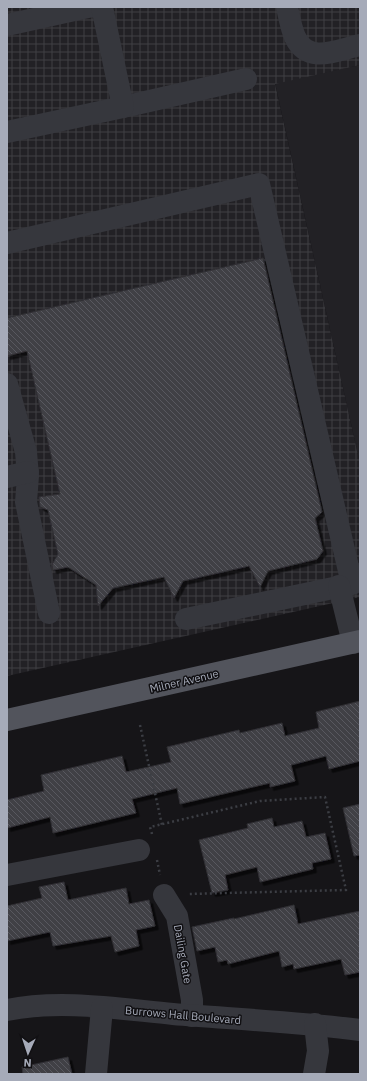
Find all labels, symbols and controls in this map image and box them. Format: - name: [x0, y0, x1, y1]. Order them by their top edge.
- street label: Milner Avenue: [148, 666, 220, 696]
- street label: Dailing Gate: [171, 923, 195, 985]
- street label: Burrows Hall Boulevard: [125, 1003, 241, 1027]
- north arrow: [8, 1033, 48, 1073]
- text: N: [23, 1056, 32, 1070]

